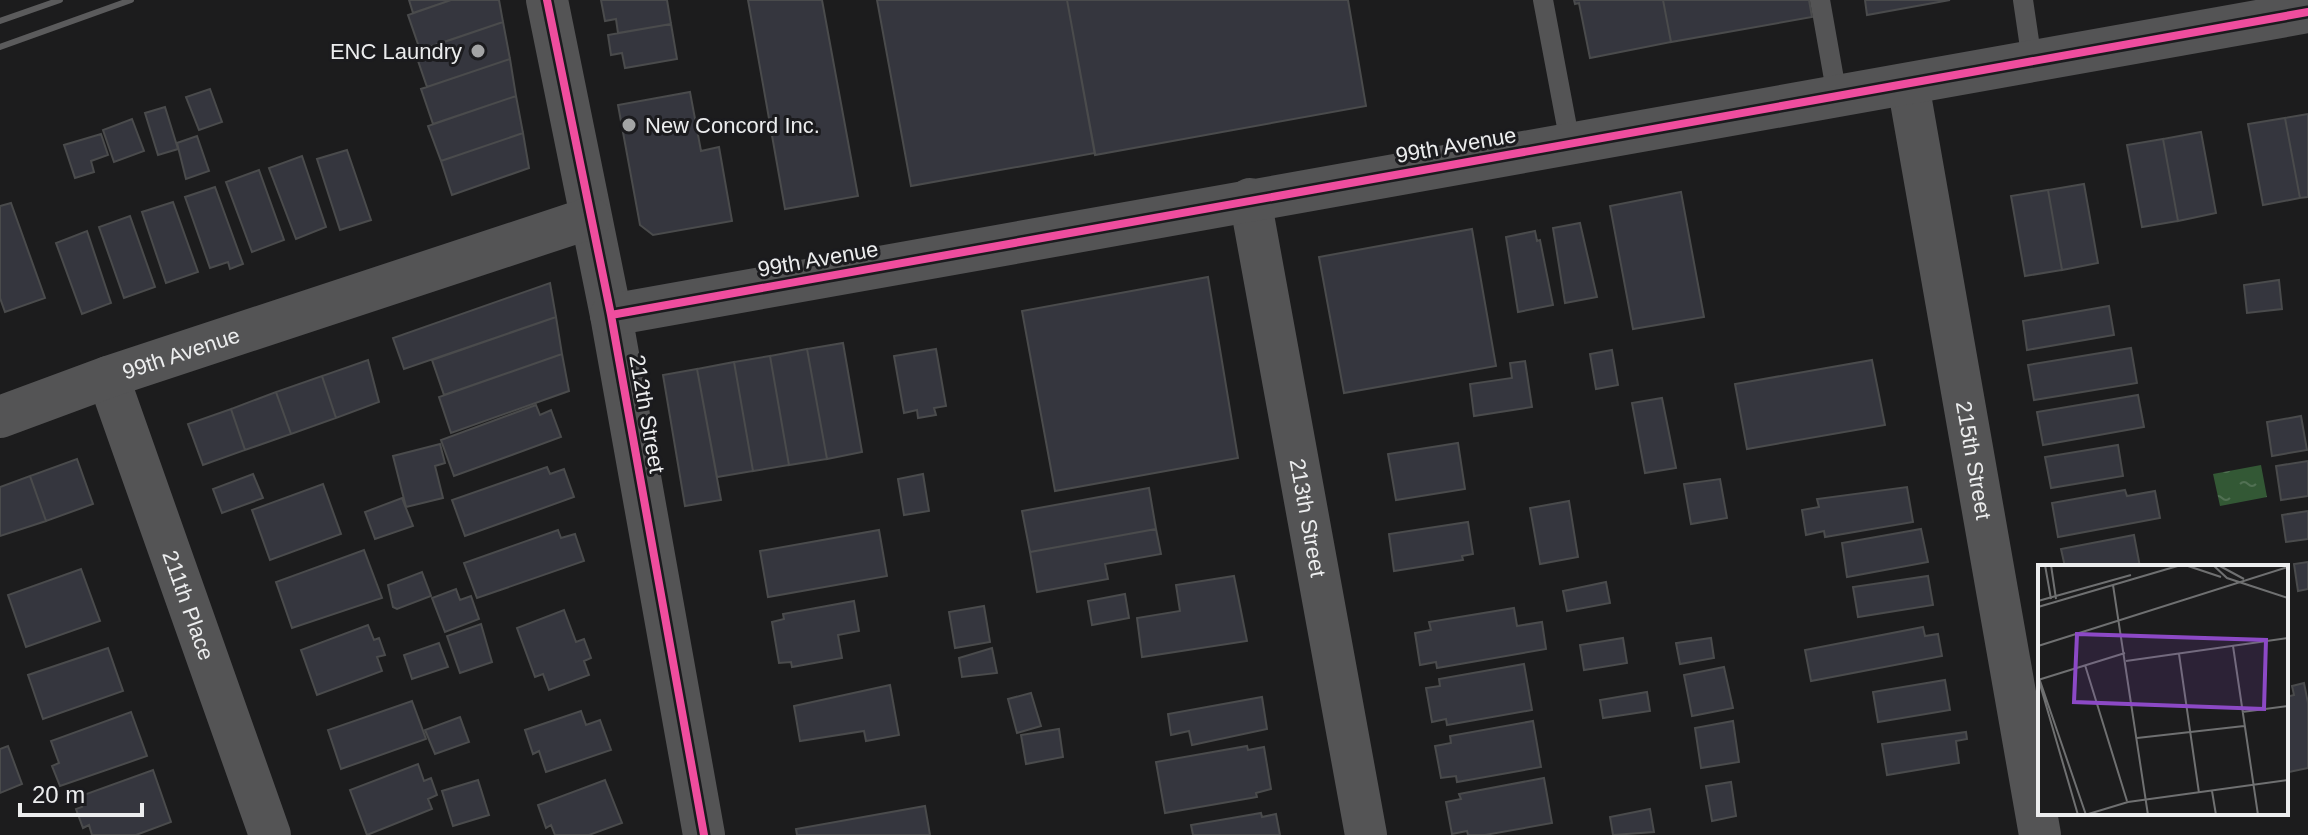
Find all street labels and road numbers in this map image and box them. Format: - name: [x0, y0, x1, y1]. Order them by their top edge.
- street label: 99th Avenue: [1394, 122, 1518, 168]
- street label: 99th Avenue: [756, 236, 880, 282]
- street label: 99th Avenue: [119, 322, 243, 384]
- street label: 212th Street: [624, 353, 670, 475]
- street label: 215th Street: [1951, 399, 1997, 521]
- street label: 213th Street: [1285, 456, 1331, 579]
- street label: 211th Place: [158, 547, 220, 663]

